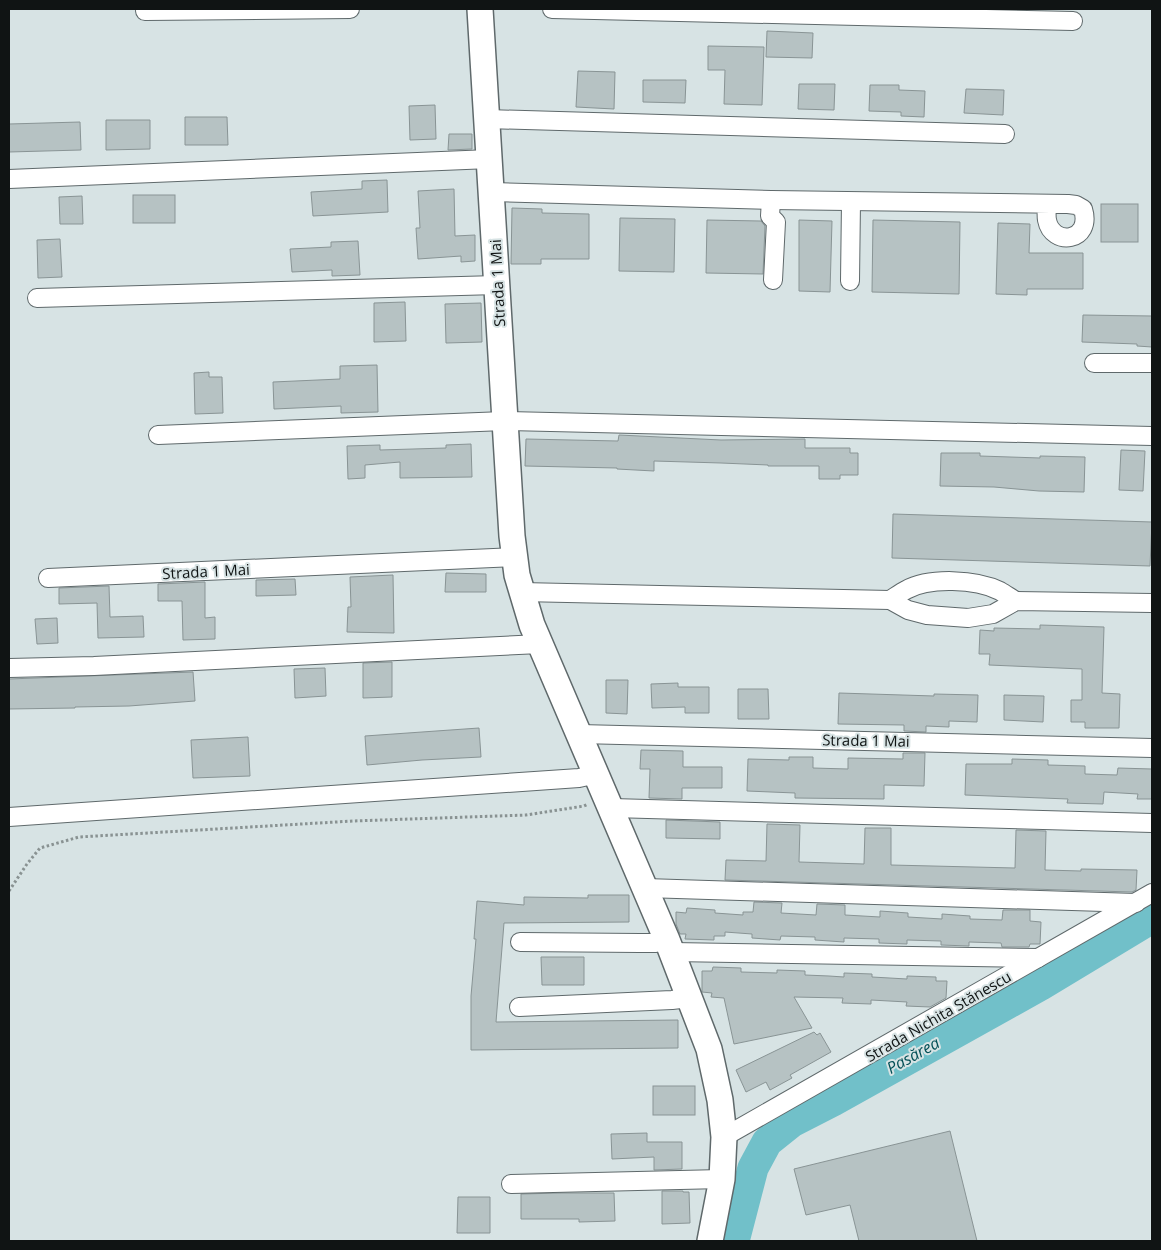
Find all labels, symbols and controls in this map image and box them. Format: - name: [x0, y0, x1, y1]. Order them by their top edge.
- street label: Strada 1 Mai: [485, 239, 509, 327]
- street label: Strada 1 Mai: [162, 559, 250, 583]
- street label: Strada 1 Mai: [822, 729, 910, 751]
- street label: Strada Nichita Stănescu: [861, 966, 1015, 1066]
- water label: Pasărea: [883, 1031, 943, 1079]

